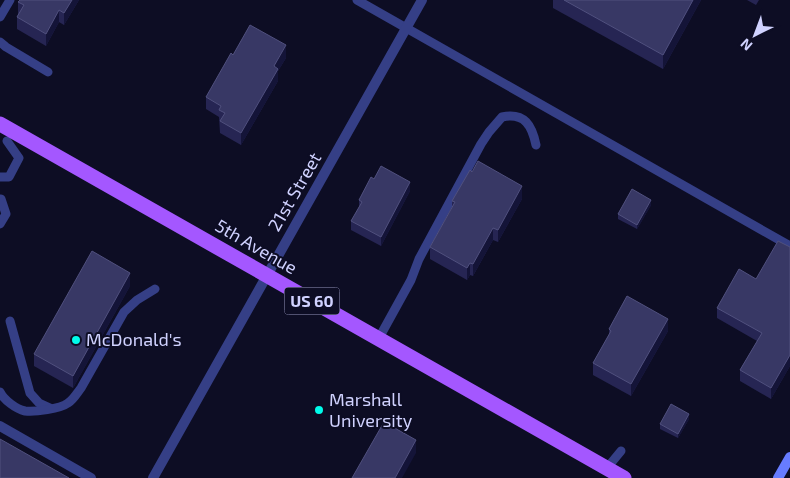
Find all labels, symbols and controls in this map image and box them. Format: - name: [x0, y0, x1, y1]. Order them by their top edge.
- north arrow: [730, 10, 780, 60]
- text: N: [737, 35, 755, 55]
- street label: 21st Street: [263, 148, 326, 235]
- street label: 5th Avenue: [212, 214, 301, 278]
- road number: US 60: [284, 288, 340, 314]
- place label: McDonald's: [86, 328, 182, 350]
- marker: McDonald's: [70, 334, 82, 346]
- place label: Marshall University: [329, 388, 413, 431]
- marker: Marshall University: [313, 404, 325, 416]

